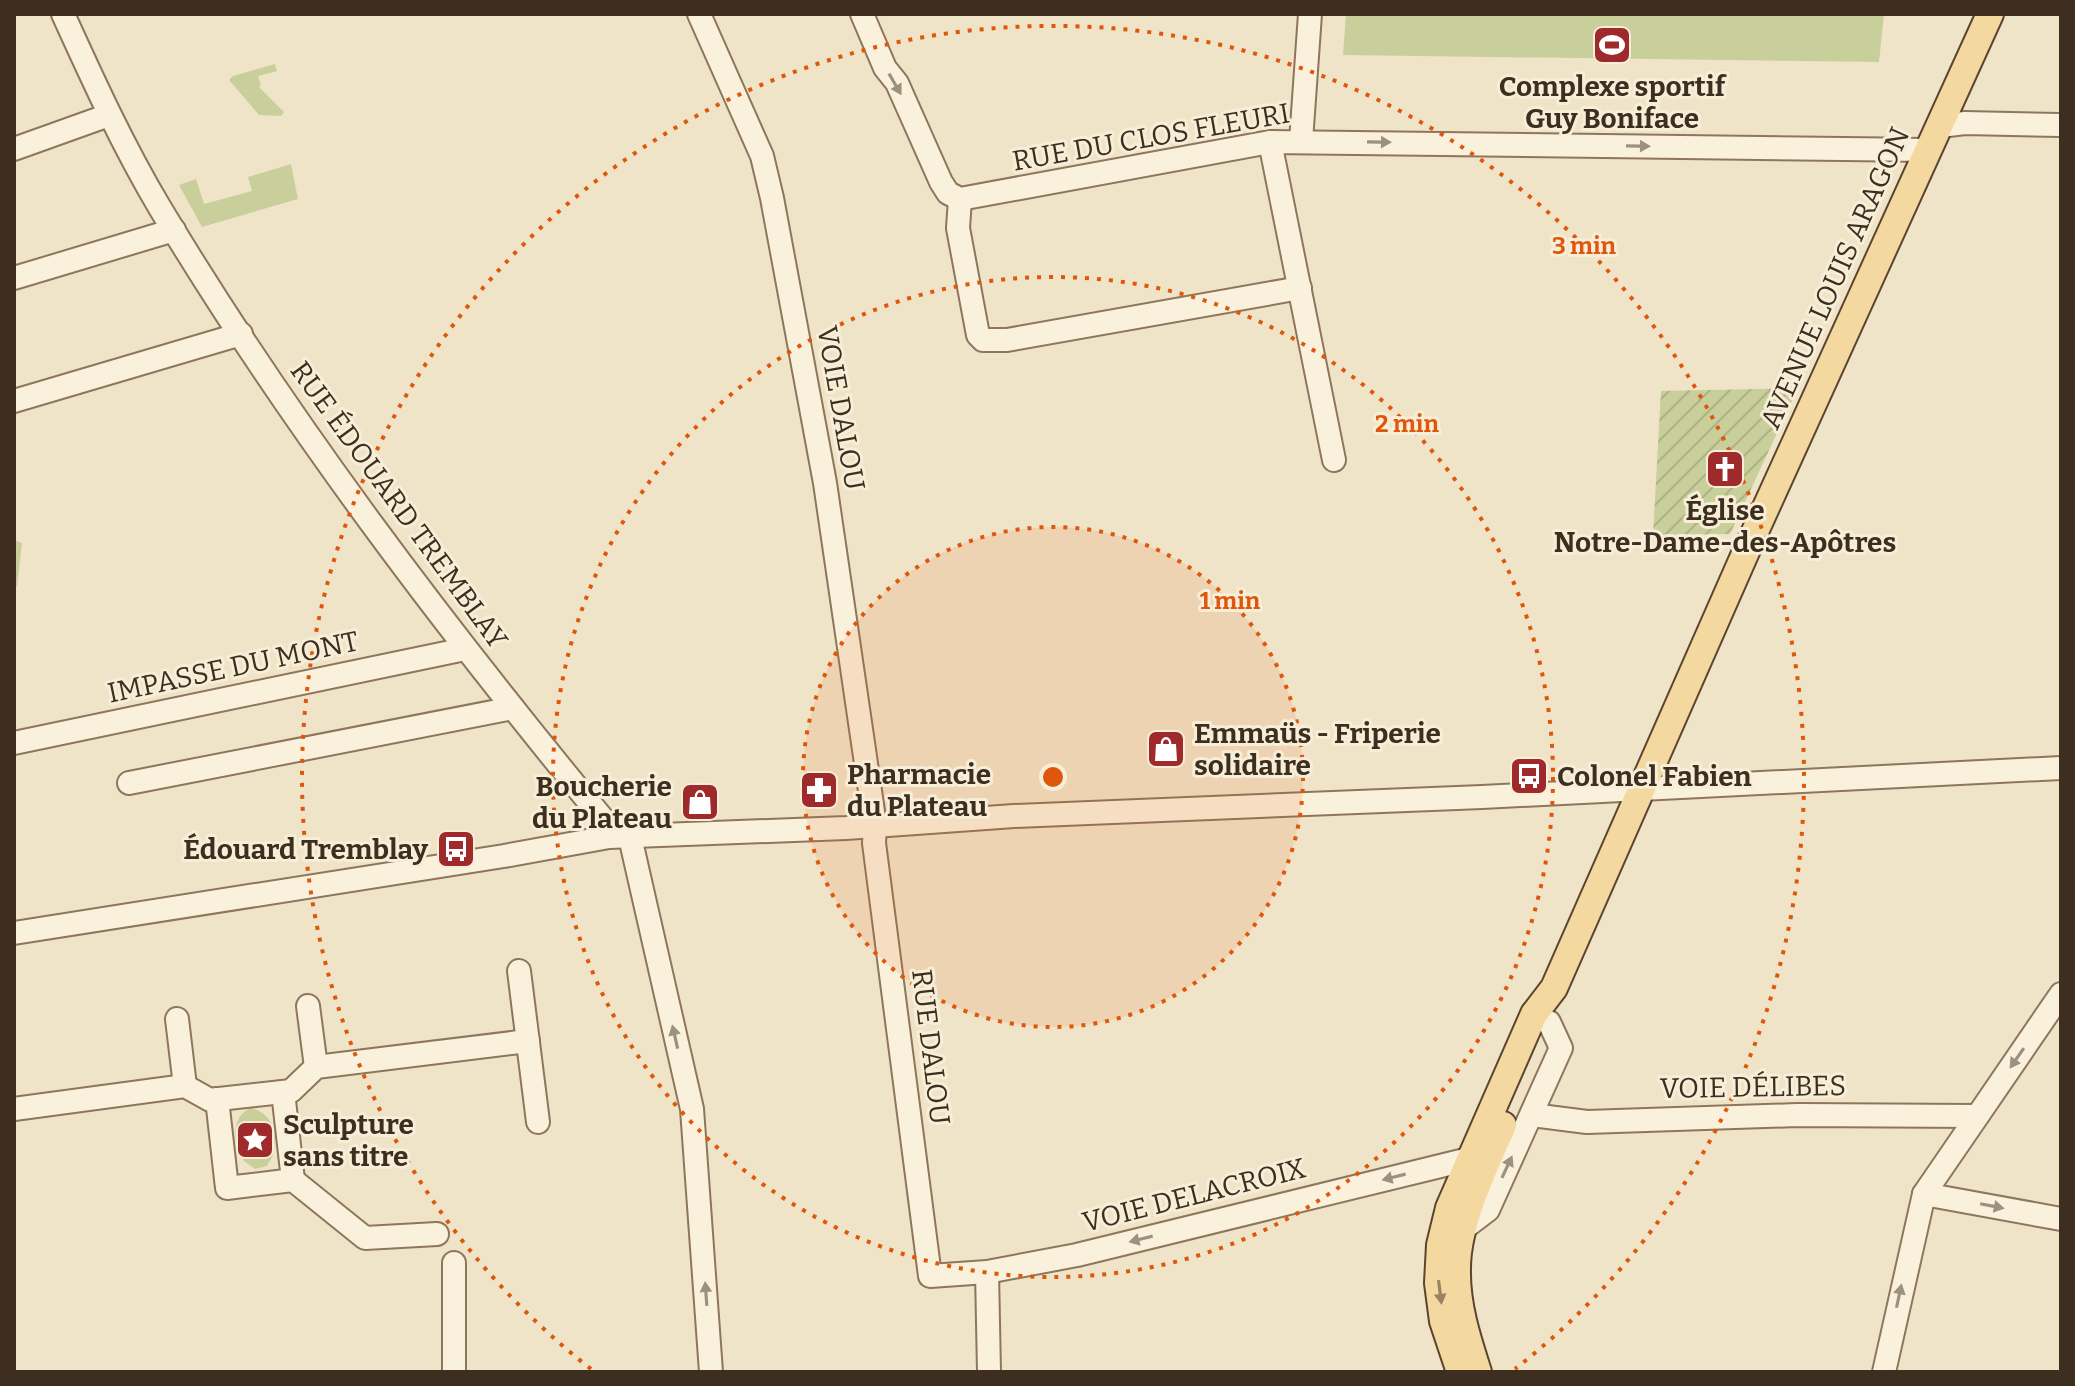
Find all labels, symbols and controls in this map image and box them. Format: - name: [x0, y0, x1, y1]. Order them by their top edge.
- sports icon: Complexe sportif Guy Boniface: [1591, 24, 1633, 66]
- place label: Complexe sportif Guy Boniface: [1499, 70, 1728, 135]
- one-way arrow: [888, 73, 902, 95]
- street label: RUE DU CLOS FLEURI: [1010, 96, 1292, 178]
- street label: AVENUE LOUIS ARAGON: [1753, 122, 1917, 434]
- one-way arrow: [1367, 136, 1392, 148]
- one-way arrow: [1626, 140, 1651, 152]
- text: 3 min: [1552, 232, 1617, 260]
- street label: VOIE DALOU: [810, 323, 872, 493]
- street label: RUE ÉDOUARD TREMBLAY: [284, 354, 515, 655]
- text: 2 min: [1375, 410, 1439, 438]
- church icon: Église Notre-Dame-des-Apôtres: [1704, 448, 1746, 490]
- place label: Église Notre-Dame-des-Apôtres: [1554, 493, 1896, 559]
- text: 1 min: [1200, 587, 1261, 615]
- street label: IMPASSE DU MONT: [105, 624, 361, 710]
- place label: Emmaüs - Friperie solidaire: [1194, 717, 1441, 782]
- shop icon: Emmaüs - Friperie solidaire: [1145, 728, 1187, 770]
- bus stop icon: Colonel Fabien: [1508, 755, 1550, 797]
- place label: Pharmacie du Plateau: [847, 758, 991, 823]
- place label: Colonel Fabien: [1557, 760, 1752, 793]
- centre of rings: [1039, 763, 1067, 791]
- pharmacy icon: Pharmacie du Plateau: [798, 769, 840, 811]
- place label: Boucherie du Plateau: [532, 770, 672, 835]
- shop icon: Boucherie du Plateau: [679, 781, 721, 823]
- bus stop icon: Édouard Tremblay: [435, 828, 477, 870]
- place label: Édouard Tremblay: [183, 832, 428, 866]
- street label: RUE DALOU: [905, 967, 957, 1127]
- one-way arrow: [668, 1024, 681, 1049]
- one-way arrow: [2010, 1048, 2025, 1069]
- street label: VOIE DÉLIBES: [1660, 1068, 1846, 1105]
- place label: Sculpture sans titre: [283, 1108, 414, 1173]
- place icon: Sculpture sans titre: [234, 1119, 276, 1161]
- street label: VOIE DELACROIX: [1079, 1151, 1309, 1239]
- one-way arrow: [1500, 1156, 1514, 1179]
- one-way arrow: [1381, 1172, 1406, 1184]
- one-way arrow: [1980, 1200, 2005, 1212]
- one-way arrow: [1129, 1233, 1154, 1246]
- one-way arrow: [1433, 1280, 1446, 1305]
- one-way arrow: [699, 1281, 712, 1306]
- one-way arrow: [1893, 1283, 1906, 1308]

